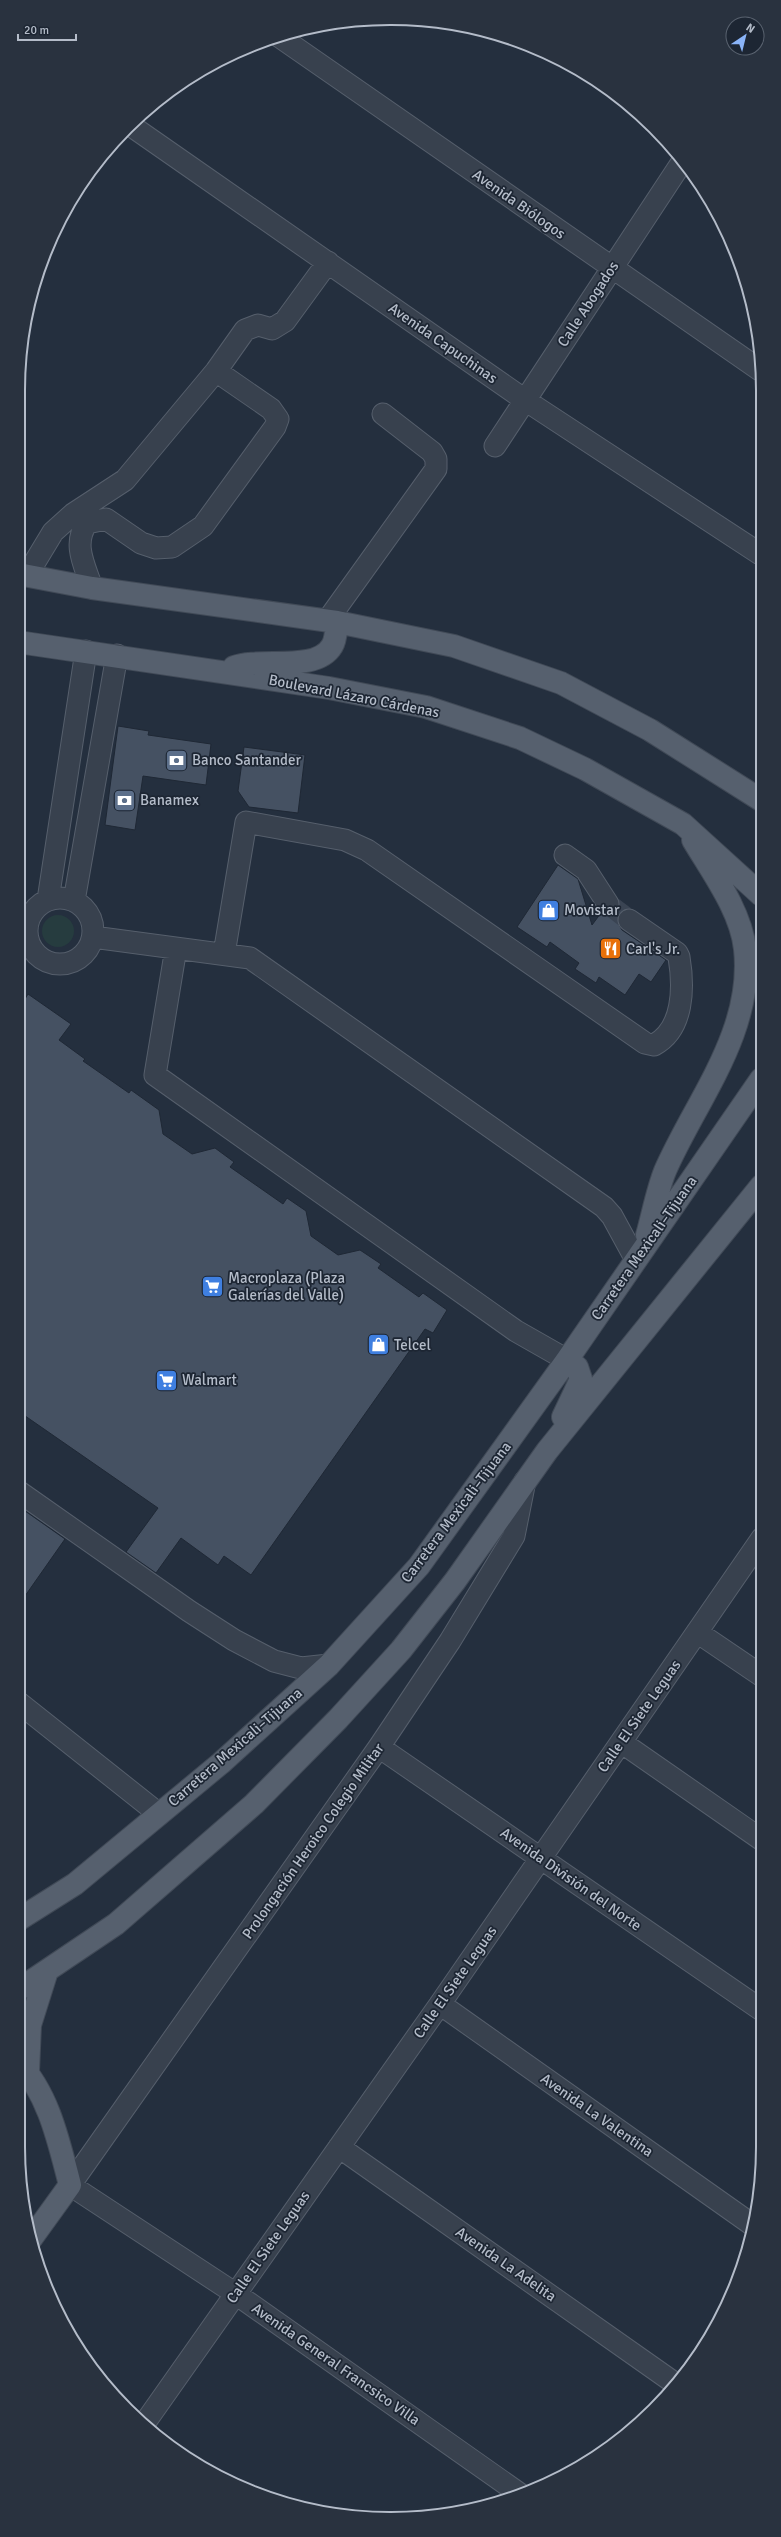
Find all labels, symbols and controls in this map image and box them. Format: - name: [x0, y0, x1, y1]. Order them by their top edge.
- scale bar: [18, 16, 76, 42]
- north arrow: [725, 16, 765, 56]
- text: N: [744, 21, 757, 36]
- text: 20 m: [24, 23, 49, 38]
- street label: Avenida Biólogos: [469, 165, 569, 243]
- street label: Calle Abogados: [554, 257, 623, 350]
- street label: Avenida Capuchinas: [385, 299, 501, 387]
- street label: Boulevard Lázaro Cárdenas: [267, 671, 441, 721]
- bank icon: Banco Santander: [164, 747, 190, 773]
- place label: Banco Santander: [192, 751, 302, 769]
- bank icon: Banamex: [111, 787, 137, 813]
- place label: Banamex: [140, 791, 199, 809]
- shop icon: Movistar: [536, 897, 562, 923]
- place label: Movistar: [564, 901, 620, 919]
- restaurant icon: Carl's Jr.: [598, 936, 624, 962]
- place label: Carl's Jr.: [626, 940, 680, 958]
- street label: Carretera Mexicali–Tijuana: [587, 1172, 701, 1324]
- place label: Macroplaza (Plaza Galerías del Valle): [228, 1269, 345, 1304]
- supermarket icon: Macroplaza (Plaza Galerías del Valle): [199, 1274, 225, 1300]
- shop icon: Telcel: [366, 1332, 392, 1358]
- place label: Telcel: [394, 1336, 431, 1354]
- supermarket icon: Walmart: [154, 1367, 180, 1393]
- place label: Walmart: [182, 1371, 237, 1389]
- street label: Carretera Mexicali–Tijuana: [397, 1438, 515, 1586]
- street label: Calle El Siete Leguas: [593, 1656, 685, 1776]
- street label: Carretera Mexicali–Tijuana: [164, 1684, 306, 1810]
- street label: Prolongación Heroico Colegio Militar: [238, 1739, 388, 1942]
- street label: Avenida División del Norte: [497, 1823, 645, 1935]
- street label: Calle El Siete Leguas: [409, 1922, 501, 2042]
- street label: Avenida La Valentina: [537, 2069, 657, 2161]
- street label: Calle El Siete Leguas: [222, 2187, 314, 2307]
- street label: Avenida La Adelita: [452, 2223, 560, 2305]
- street label: Avenida General Francsico Villa: [248, 2299, 424, 2429]

